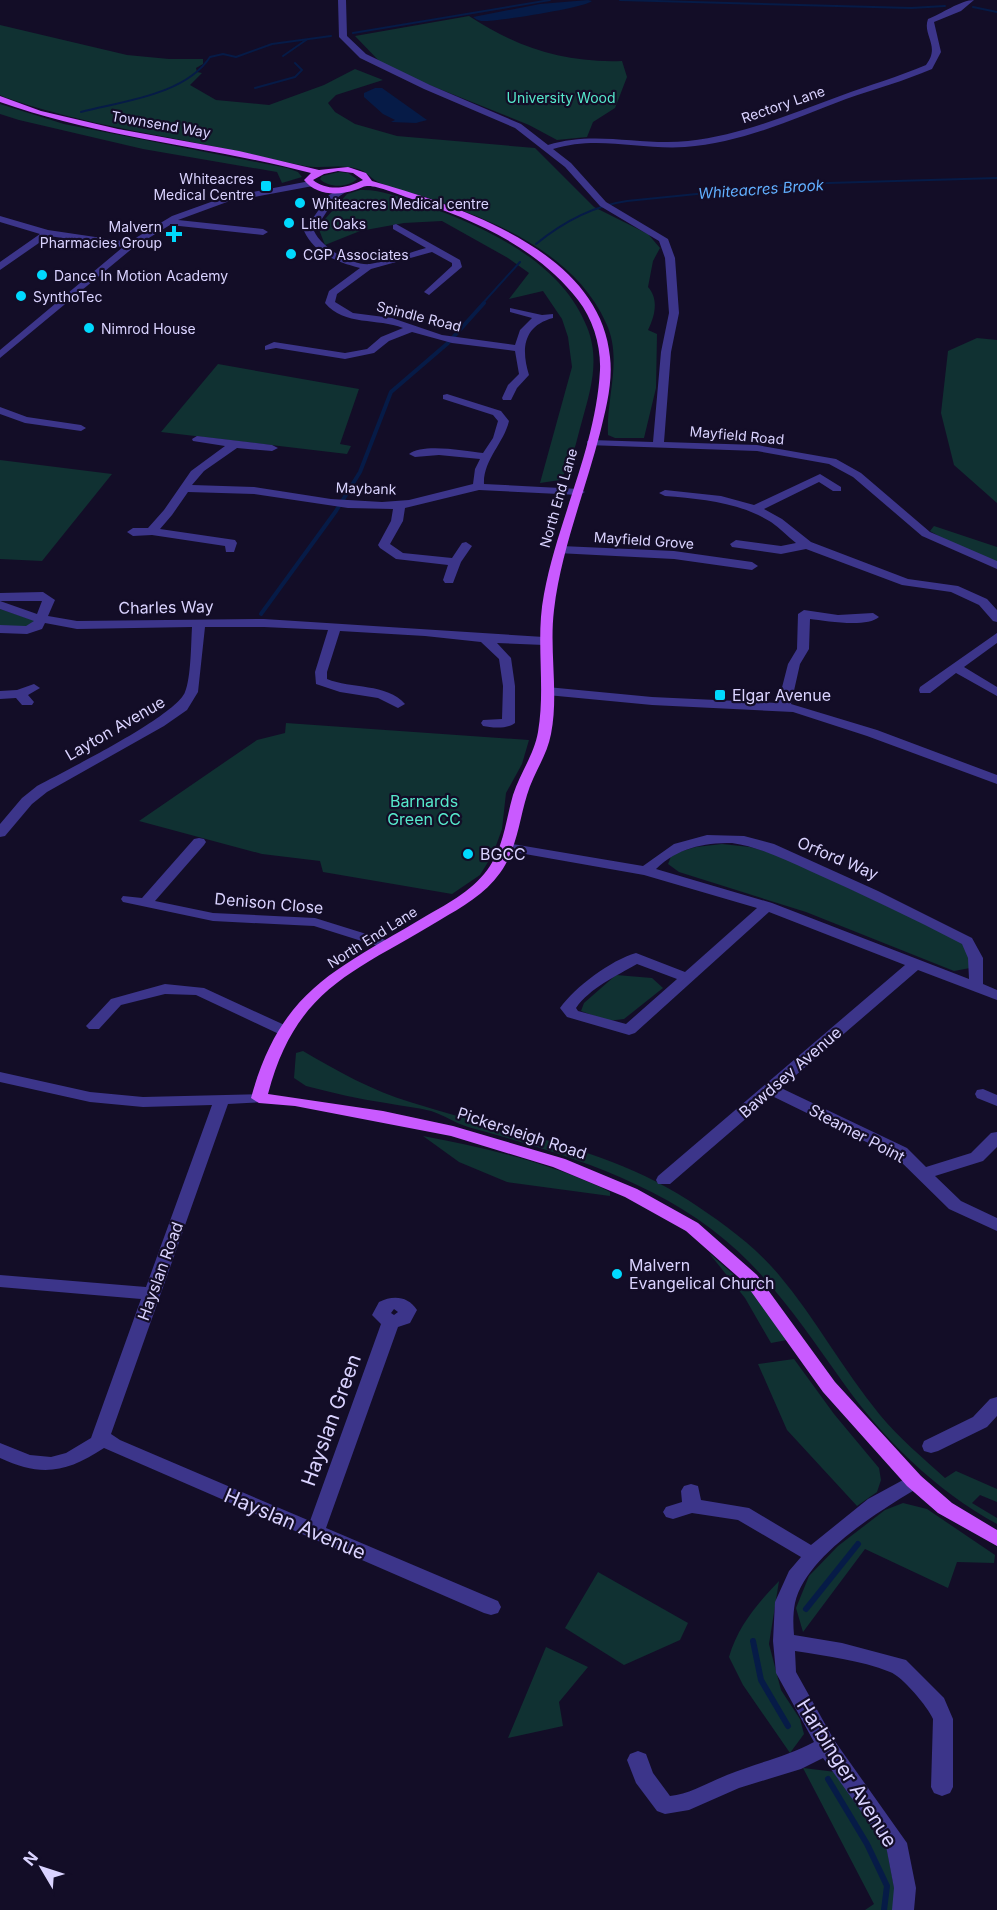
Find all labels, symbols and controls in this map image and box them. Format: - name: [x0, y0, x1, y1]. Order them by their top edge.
- street label: Rectory Lane: [739, 82, 827, 126]
- park label: University Wood: [507, 89, 616, 106]
- street label: Townsend Way: [110, 107, 212, 141]
- place label: Whiteacres Medical Centre: [153, 170, 254, 203]
- water label: Whiteacres Brook: [697, 175, 825, 203]
- marker: Whiteacres Medical Centre: [259, 179, 273, 193]
- place label: Whiteacres Medical centre: [312, 195, 489, 212]
- marker: Whiteacres Medical centre: [293, 196, 307, 210]
- place label: Litle Oaks: [301, 215, 366, 232]
- marker: Litle Oaks: [282, 216, 296, 230]
- place label: Malvern Pharmacies Group: [40, 218, 162, 251]
- marker: Malvern Pharmacies Group: [167, 227, 181, 241]
- place label: CGP Associates: [303, 246, 409, 263]
- marker: CGP Associates: [284, 247, 298, 261]
- place label: Dance In Motion Academy: [54, 267, 228, 284]
- marker: Dance In Motion Academy: [35, 268, 49, 282]
- place label: SynthoTec: [33, 288, 102, 305]
- marker: SynthoTec: [14, 289, 28, 303]
- street label: Spindle Road: [375, 297, 463, 335]
- place label: Nimrod House: [101, 320, 196, 337]
- marker: Nimrod House: [82, 321, 96, 335]
- street label: Mayfield Road: [689, 422, 785, 448]
- street label: North End Lane: [536, 446, 580, 550]
- street label: Maybank: [335, 478, 397, 498]
- street label: Mayfield Grove: [593, 528, 695, 552]
- street label: Charles Way: [118, 596, 214, 618]
- place label: Elgar Avenue: [732, 685, 831, 705]
- marker: Elgar Avenue: [713, 688, 727, 702]
- street label: Layton Avenue: [62, 691, 168, 765]
- park label: Barnards Green CC: [387, 791, 461, 829]
- street label: Orford Way: [794, 832, 882, 884]
- place label: BGCC: [480, 844, 526, 864]
- marker: BGCC: [461, 847, 475, 861]
- street label: Denison Close: [214, 888, 324, 918]
- street label: North End Lane: [324, 903, 420, 971]
- street label: Bawdsey Avenue: [735, 1022, 845, 1122]
- street label: Steamer Point: [806, 1099, 908, 1167]
- street label: Pickersleigh Road: [455, 1103, 589, 1163]
- street label: Hayslan Road: [133, 1219, 187, 1323]
- place label: Malvern Evangelical Church: [629, 1255, 774, 1293]
- marker: Malvern Evangelical Church: [610, 1267, 624, 1281]
- street label: Hayslan Green: [296, 1351, 366, 1489]
- street label: Hayslan Avenue: [221, 1483, 369, 1565]
- street label: Harbinger Avenue: [792, 1694, 902, 1852]
- north arrow: [12, 1838, 72, 1898]
- text: N: [19, 1848, 42, 1870]

